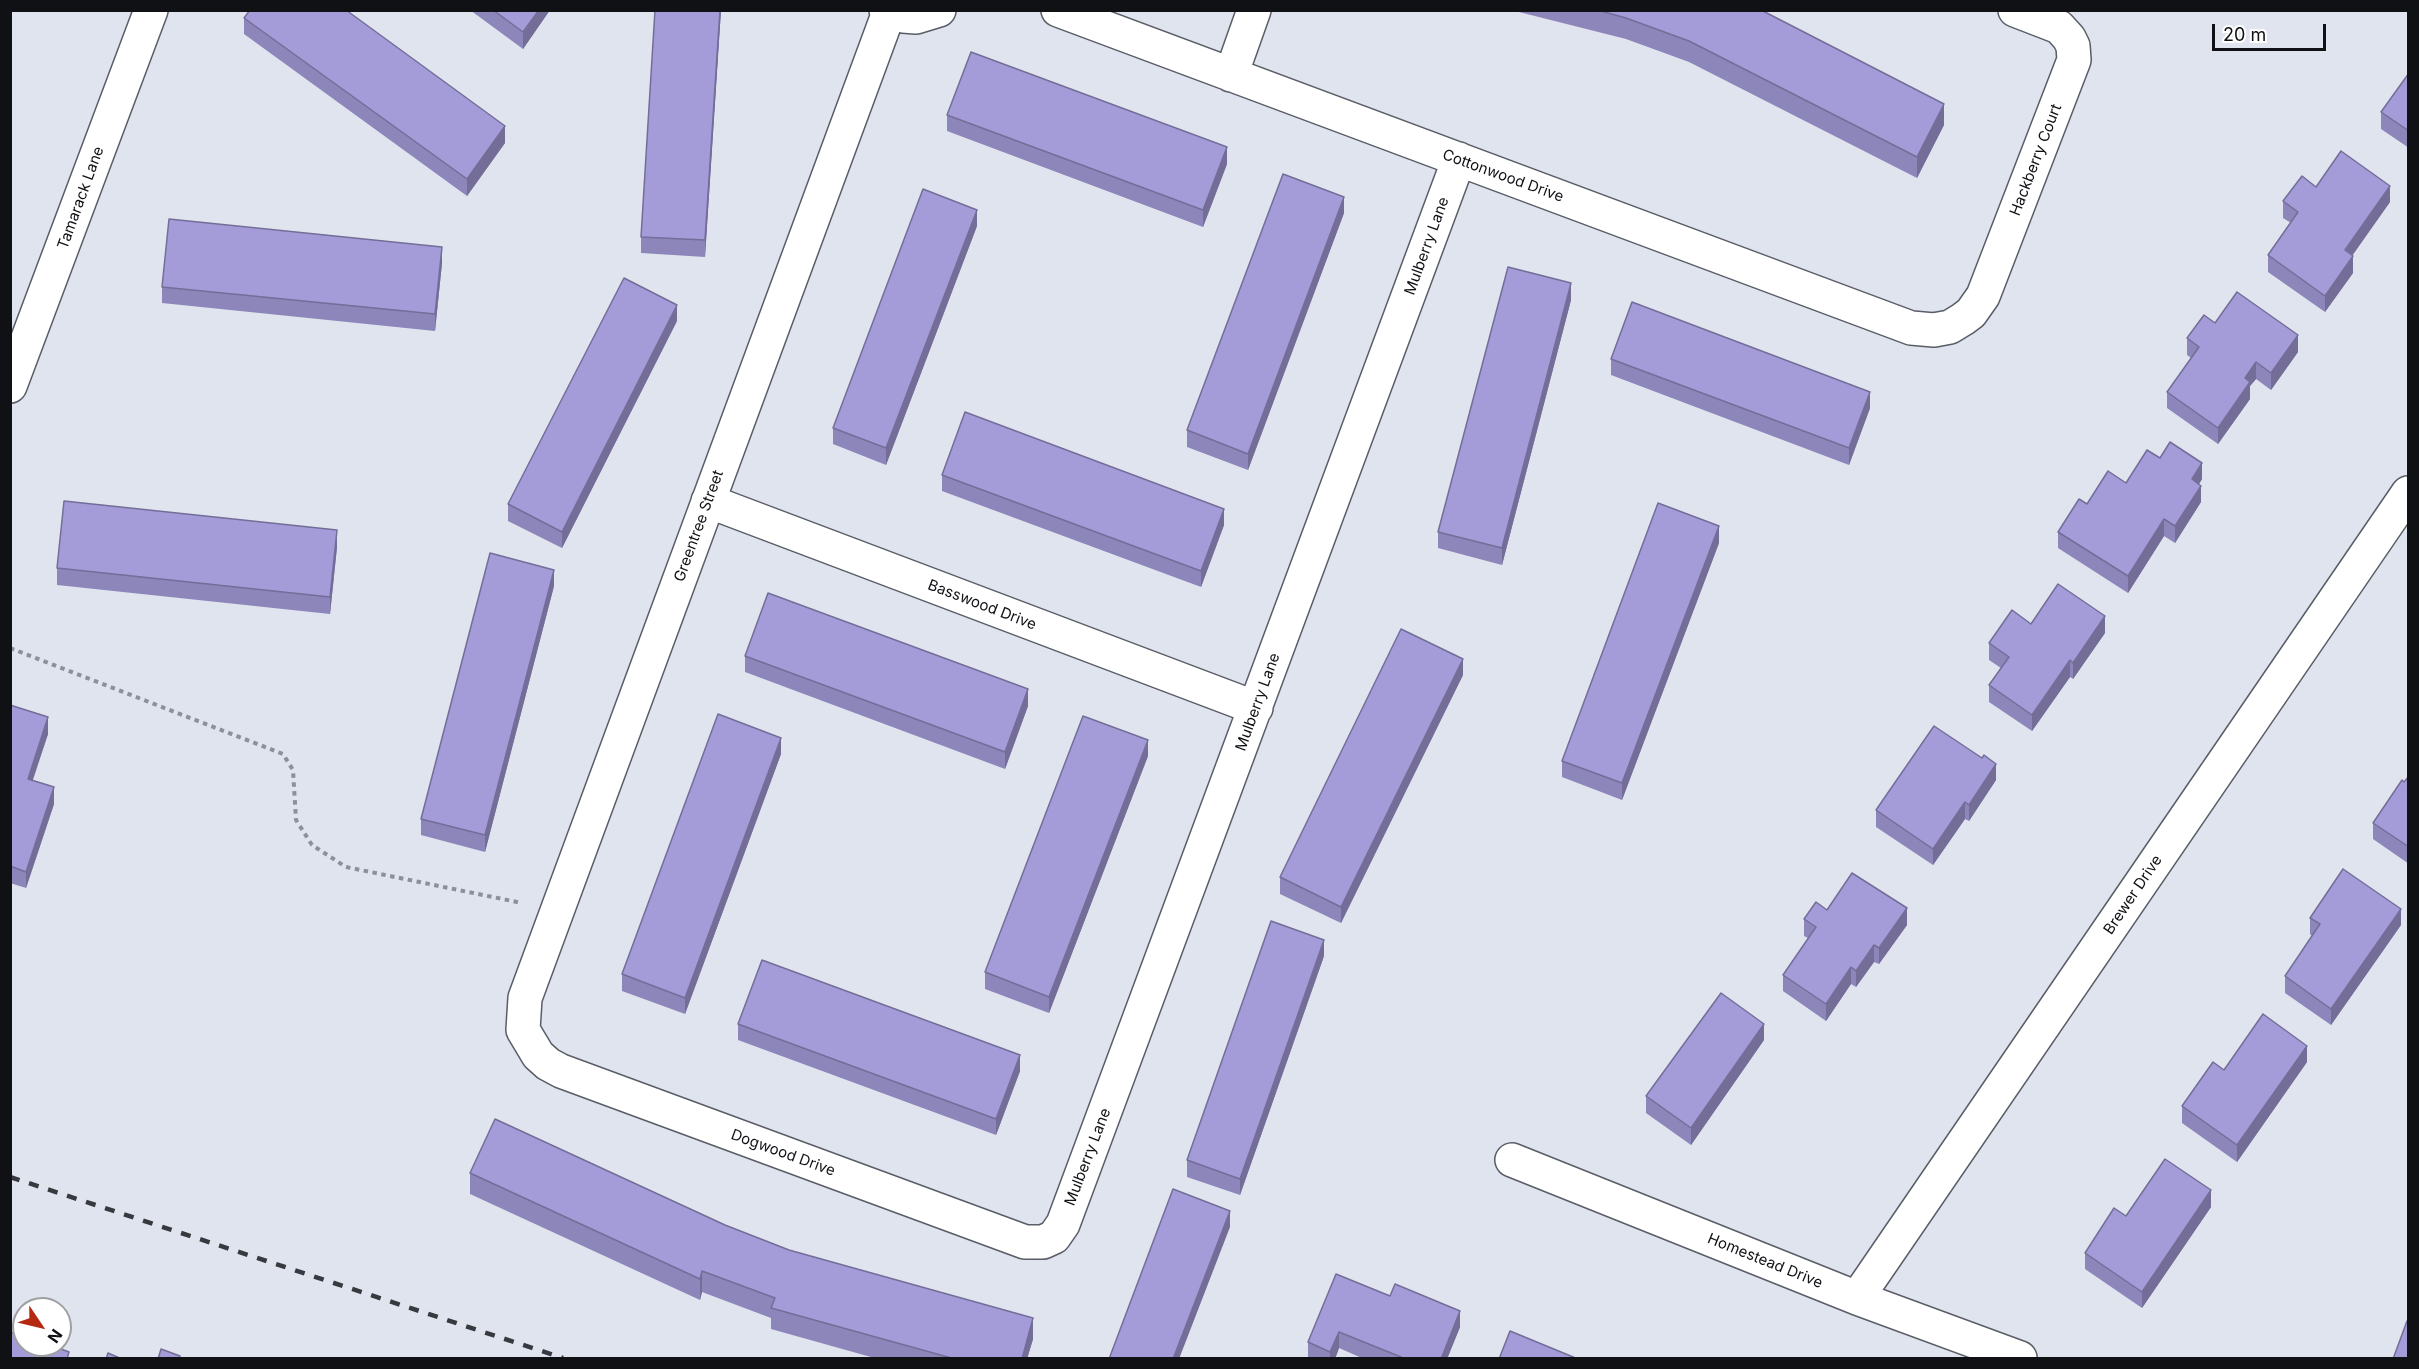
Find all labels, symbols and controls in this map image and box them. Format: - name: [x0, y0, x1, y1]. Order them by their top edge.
- scale bar: [2215, 12, 2329, 50]
- text: 20 m: [2223, 24, 2266, 45]
- street label: Hackberry Court: [2006, 102, 2066, 218]
- street label: Tamarack Lane: [54, 144, 108, 252]
- street label: Cottonwood Drive: [1440, 146, 1566, 206]
- street label: Mulberry Lane: [1401, 195, 1453, 297]
- street label: Greentree Street: [670, 468, 728, 584]
- street label: Basswood Drive: [925, 576, 1039, 634]
- street label: Mulberry Lane: [1232, 651, 1284, 753]
- street label: Brewer Drive: [2100, 852, 2166, 938]
- street label: Mulberry Lane: [1061, 1106, 1115, 1208]
- street label: Dogwood Drive: [728, 1126, 838, 1180]
- street label: Homestead Drive: [1705, 1230, 1825, 1292]
- north arrow: [12, 1297, 72, 1357]
- text: N: [43, 1325, 67, 1347]

